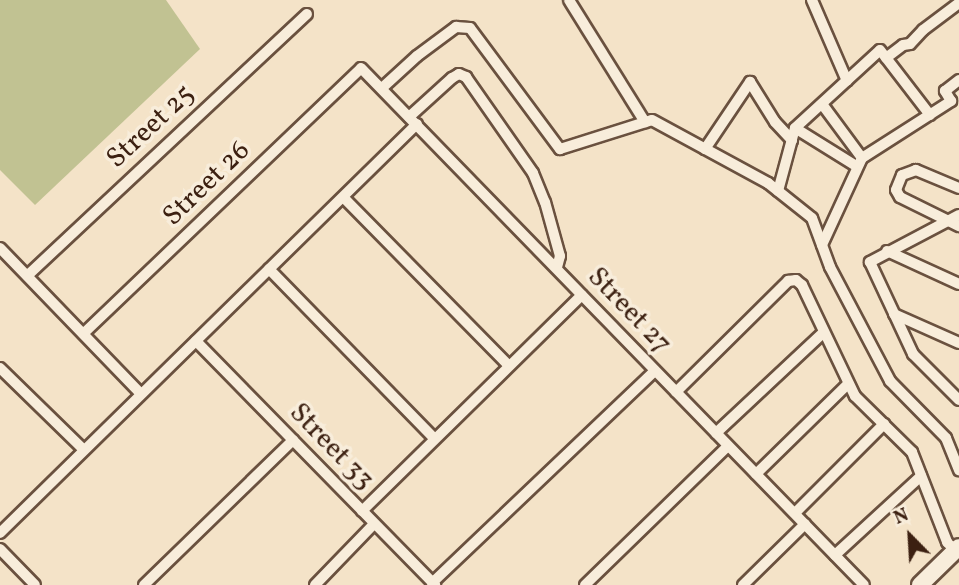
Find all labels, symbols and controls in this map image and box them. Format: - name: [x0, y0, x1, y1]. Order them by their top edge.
- street label: Street 25: [100, 78, 202, 176]
- street label: Street 26: [156, 134, 258, 234]
- street label: Street 27: [580, 261, 678, 361]
- street label: Street 33: [282, 397, 380, 497]
- north arrow: [875, 501, 945, 571]
- text: N: [890, 502, 913, 532]

